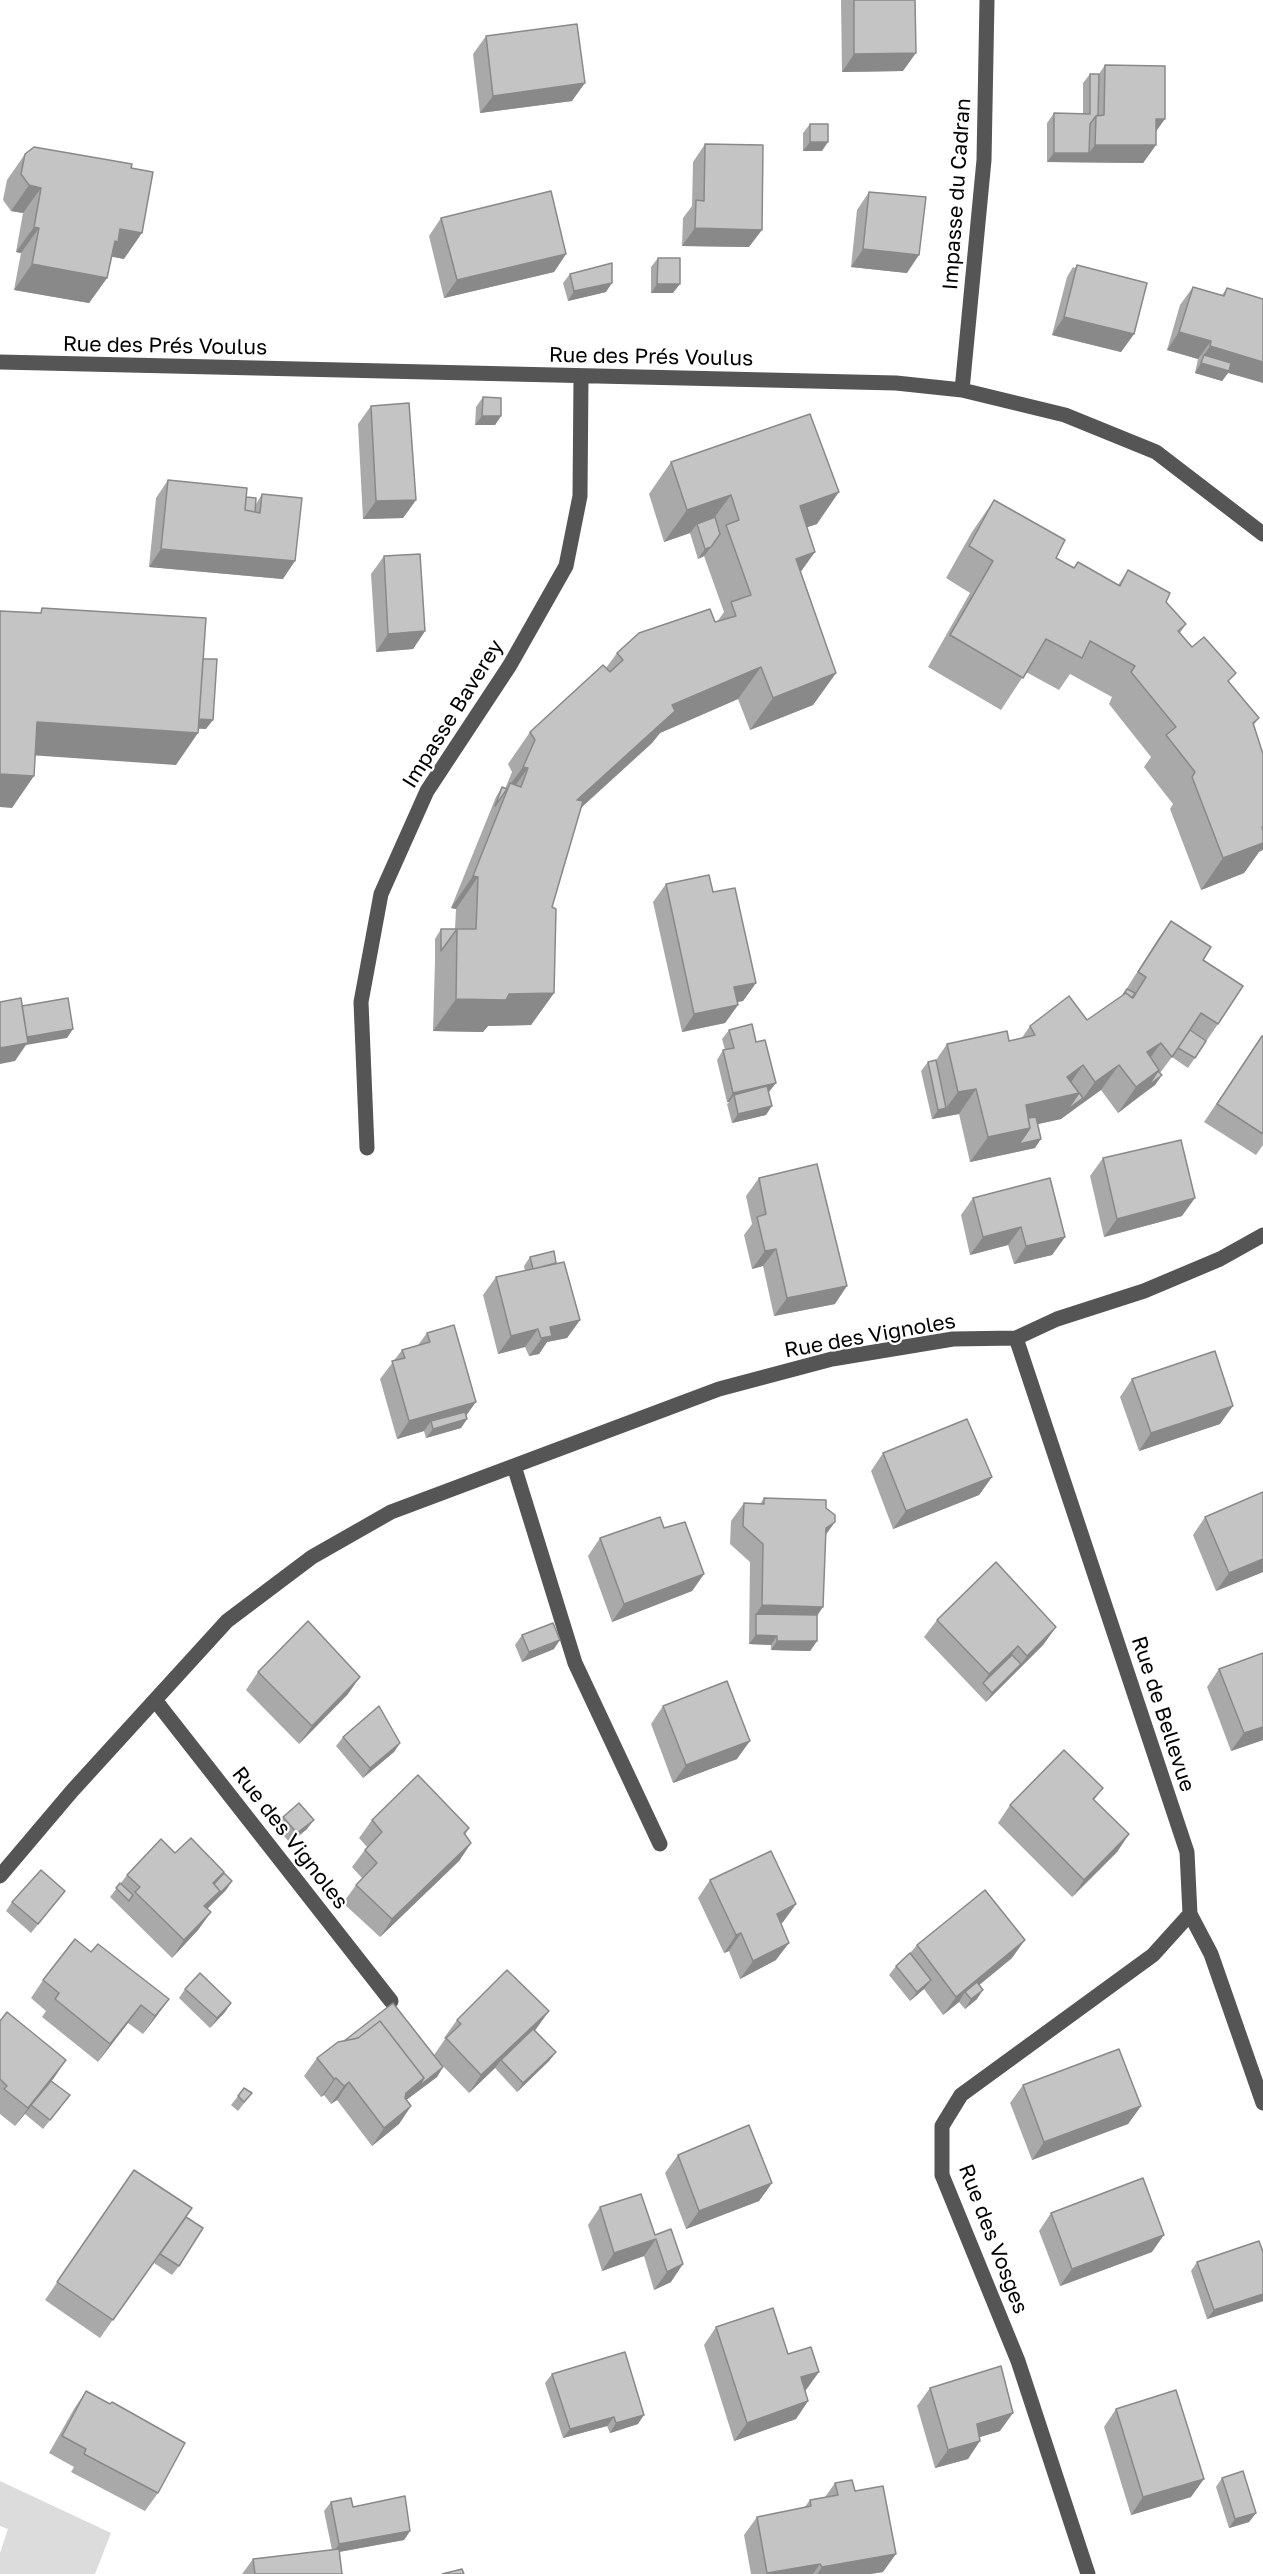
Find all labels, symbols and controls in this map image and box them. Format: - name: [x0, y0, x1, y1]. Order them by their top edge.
- street label: Impasse du Cadran: [938, 97, 976, 291]
- street label: Rue des Prés Voulus: [63, 332, 267, 360]
- street label: Rue des Prés Voulus: [549, 343, 753, 371]
- street label: Impasse Baverey: [397, 635, 509, 793]
- street label: Rue des Vignoles: [782, 1309, 958, 1363]
- street label: Rue de Bellevue: [1126, 1633, 1200, 1795]
- street label: Rue des Vignoles: [227, 1762, 353, 1914]
- street label: Rue des Vosges: [953, 2161, 1033, 2317]

